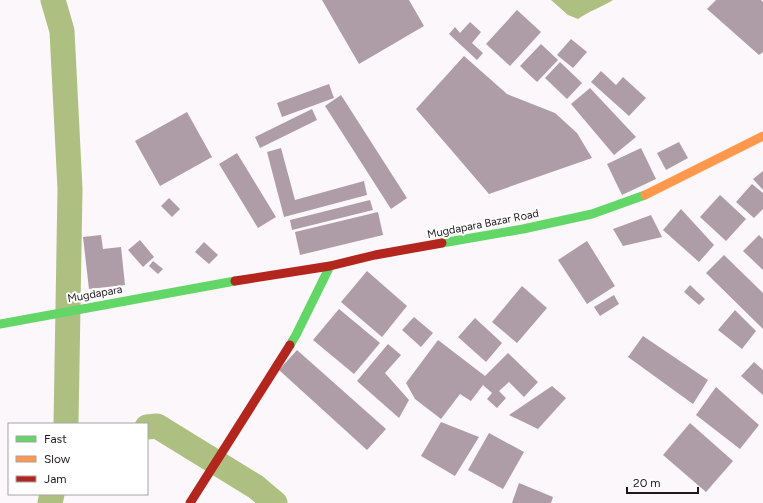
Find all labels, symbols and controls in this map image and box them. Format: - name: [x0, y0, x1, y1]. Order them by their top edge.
- street label: Mugdapara Bazar Road: [426, 207, 540, 241]
- street label: Mugdapara: [67, 283, 123, 305]
- legend: [8, 423, 148, 495]
- text: Fast: [44, 432, 67, 446]
- text: Slow: [44, 452, 71, 466]
- scale bar: [627, 469, 698, 495]
- text: Jam: [44, 472, 67, 486]
- text: 20 m: [633, 476, 661, 490]

